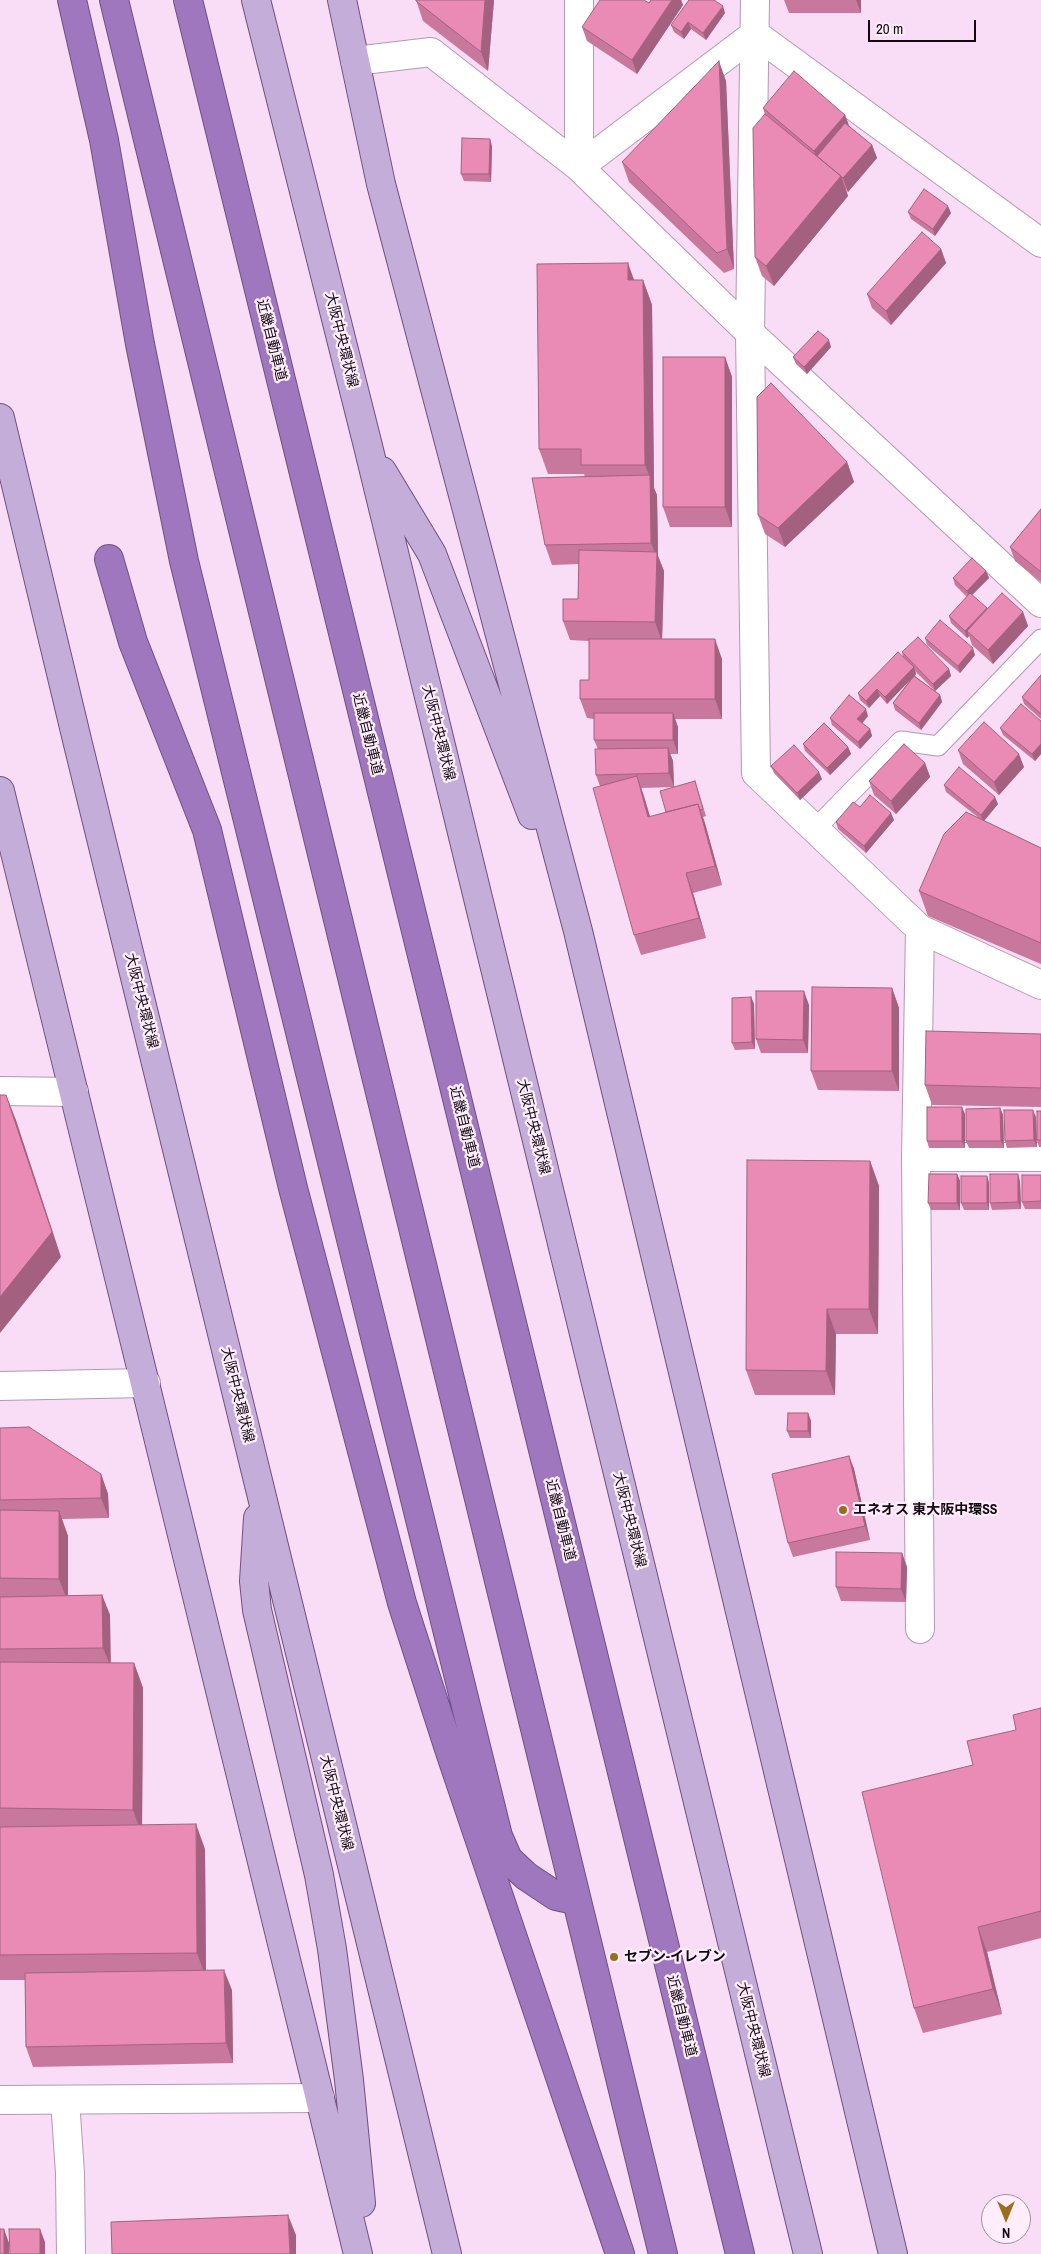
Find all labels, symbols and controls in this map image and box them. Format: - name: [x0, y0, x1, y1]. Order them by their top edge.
- scale bar: [871, 10, 978, 42]
- text: 20 m: [876, 18, 903, 39]
- street label: 大阪中央環状線: [321, 290, 361, 390]
- street label: 近畿自動車道: [253, 297, 289, 383]
- street label: 大阪中央環状線: [418, 683, 458, 783]
- street label: 近畿自動車道: [349, 691, 385, 777]
- street label: 大阪中央環状線: [121, 951, 161, 1051]
- street label: 大阪中央環状線: [513, 1077, 553, 1177]
- street label: 近畿自動車道: [446, 1084, 482, 1170]
- street label: 大阪中央環状線: [217, 1345, 257, 1445]
- street label: 大阪中央環状線: [609, 1470, 649, 1570]
- street label: 近畿自動車道: [542, 1477, 578, 1563]
- place label: エネオス 東大阪中環SS: [853, 1502, 998, 1518]
- marker: エネオス 東大阪中環SS: [837, 1504, 849, 1516]
- street label: 大阪中央環状線: [316, 1753, 356, 1853]
- place label: セブン-イレブン: [624, 1949, 726, 1965]
- marker: セブン-イレブン: [608, 1951, 620, 1963]
- street label: 近畿自動車道: [663, 1973, 699, 2059]
- street label: 大阪中央環状線: [733, 1980, 773, 2080]
- north arrow: [981, 2194, 1031, 2244]
- text: N: [1002, 2224, 1010, 2242]

